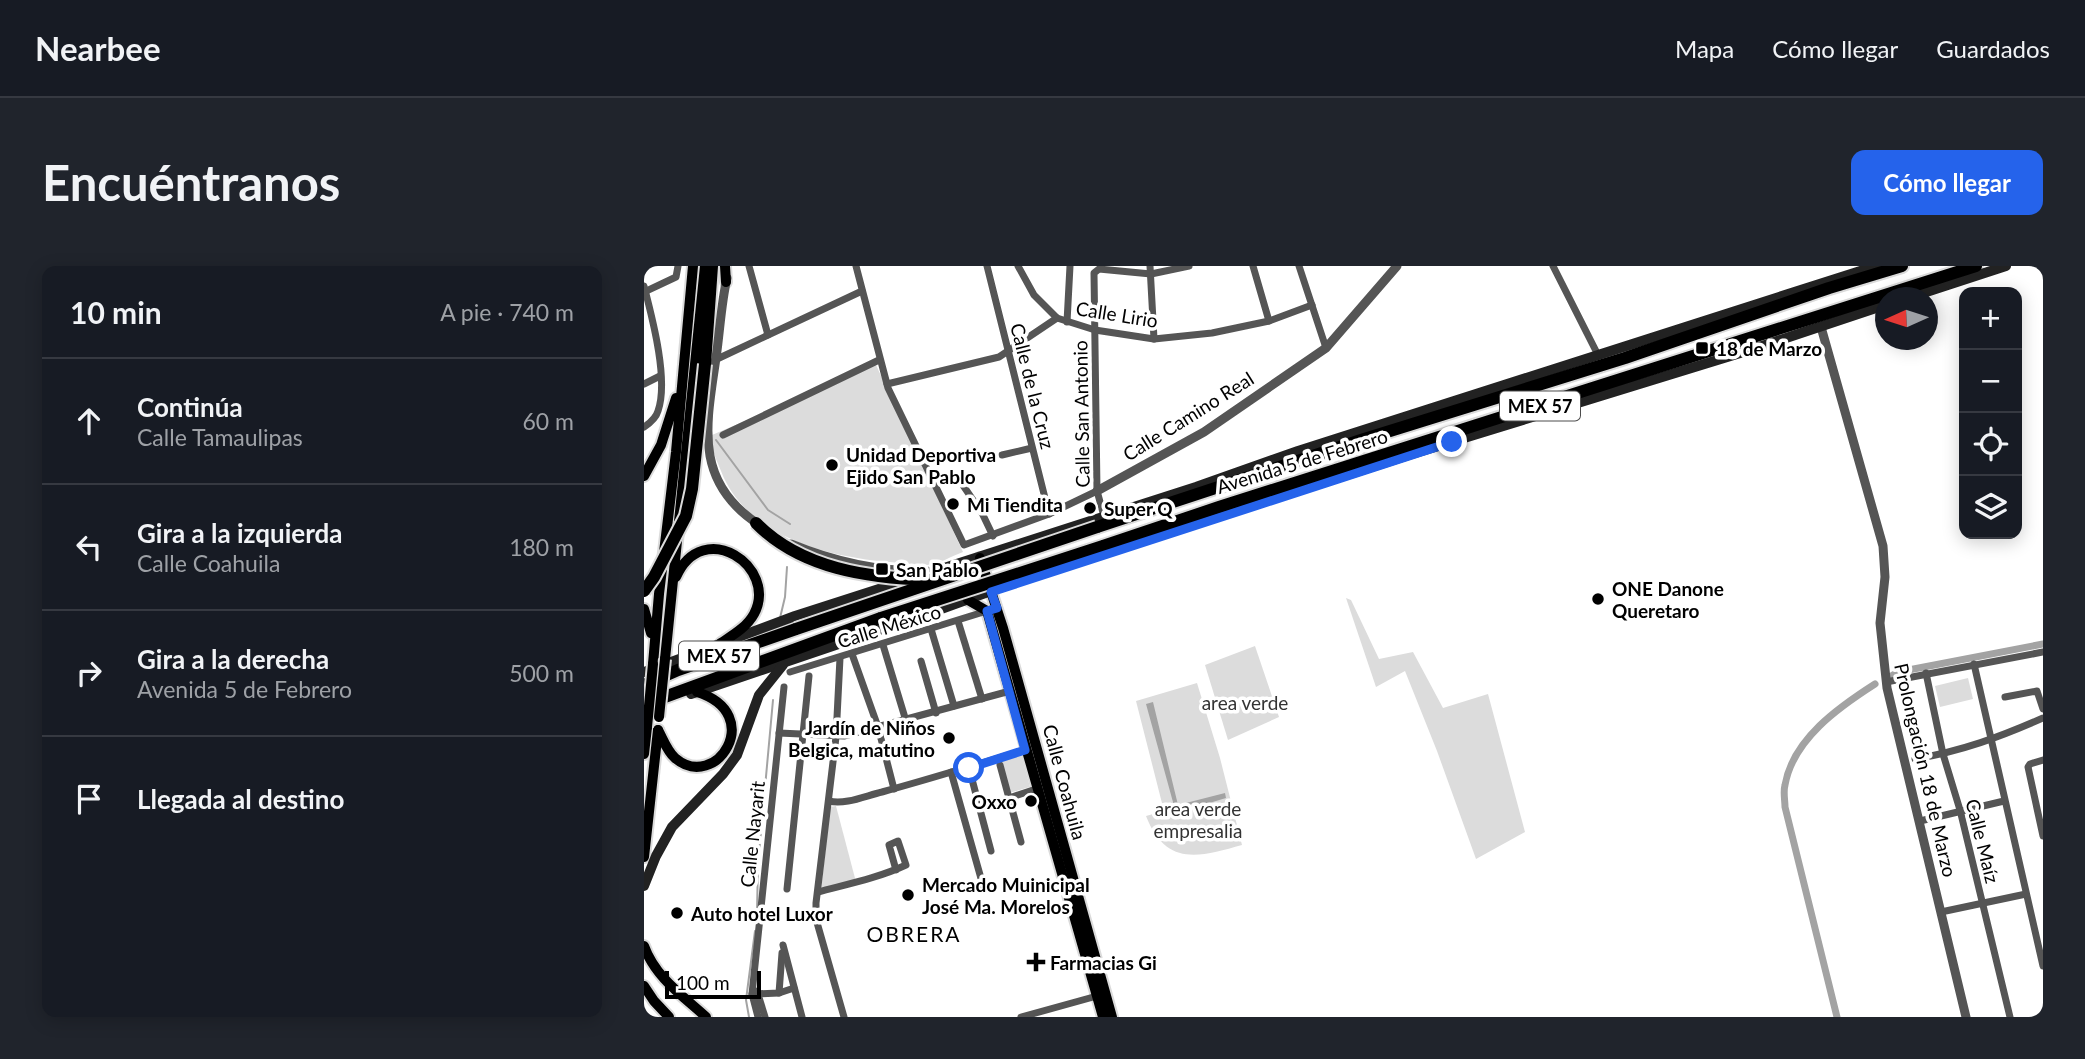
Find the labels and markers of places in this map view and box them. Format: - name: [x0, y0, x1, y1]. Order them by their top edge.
- place label: 18 de Marzo: [1716, 337, 1822, 360]
- marker: 18 de Marzo: [1694, 340, 1710, 356]
- place label: Unidad Deportiva Ejido San Pablo: [846, 443, 996, 488]
- marker: Unidad Deportiva Ejido San Pablo: [824, 457, 840, 473]
- place label: Mi Tiendita: [967, 493, 1063, 516]
- marker: Mi Tiendita: [945, 496, 961, 512]
- place label: Super Q: [1104, 497, 1173, 520]
- marker: Super Q: [1082, 500, 1098, 516]
- place label: San Pablo: [896, 558, 979, 581]
- marker: San Pablo: [874, 561, 890, 577]
- place label: ONE Danone Queretaro: [1612, 577, 1724, 622]
- marker: ONE Danone Queretaro: [1590, 591, 1606, 607]
- place label: Jardín de Niños Belgica, matutino: [788, 716, 935, 761]
- marker: Jardín de Niños Belgica, matutino: [941, 730, 957, 746]
- place label: Oxxo: [972, 790, 1017, 813]
- marker: Oxxo: [1023, 793, 1039, 809]
- place label: Mercado Muinicipal José Ma. Morelos: [922, 873, 1090, 918]
- marker: Mercado Muinicipal José Ma. Morelos: [900, 887, 916, 903]
- place label: Auto hotel Luxor: [690, 902, 834, 925]
- marker: Auto hotel Luxor: [669, 905, 685, 921]
- place label: Farmacias Gi: [1050, 951, 1157, 974]
- marker: Farmacias Gi: [1028, 954, 1044, 970]

